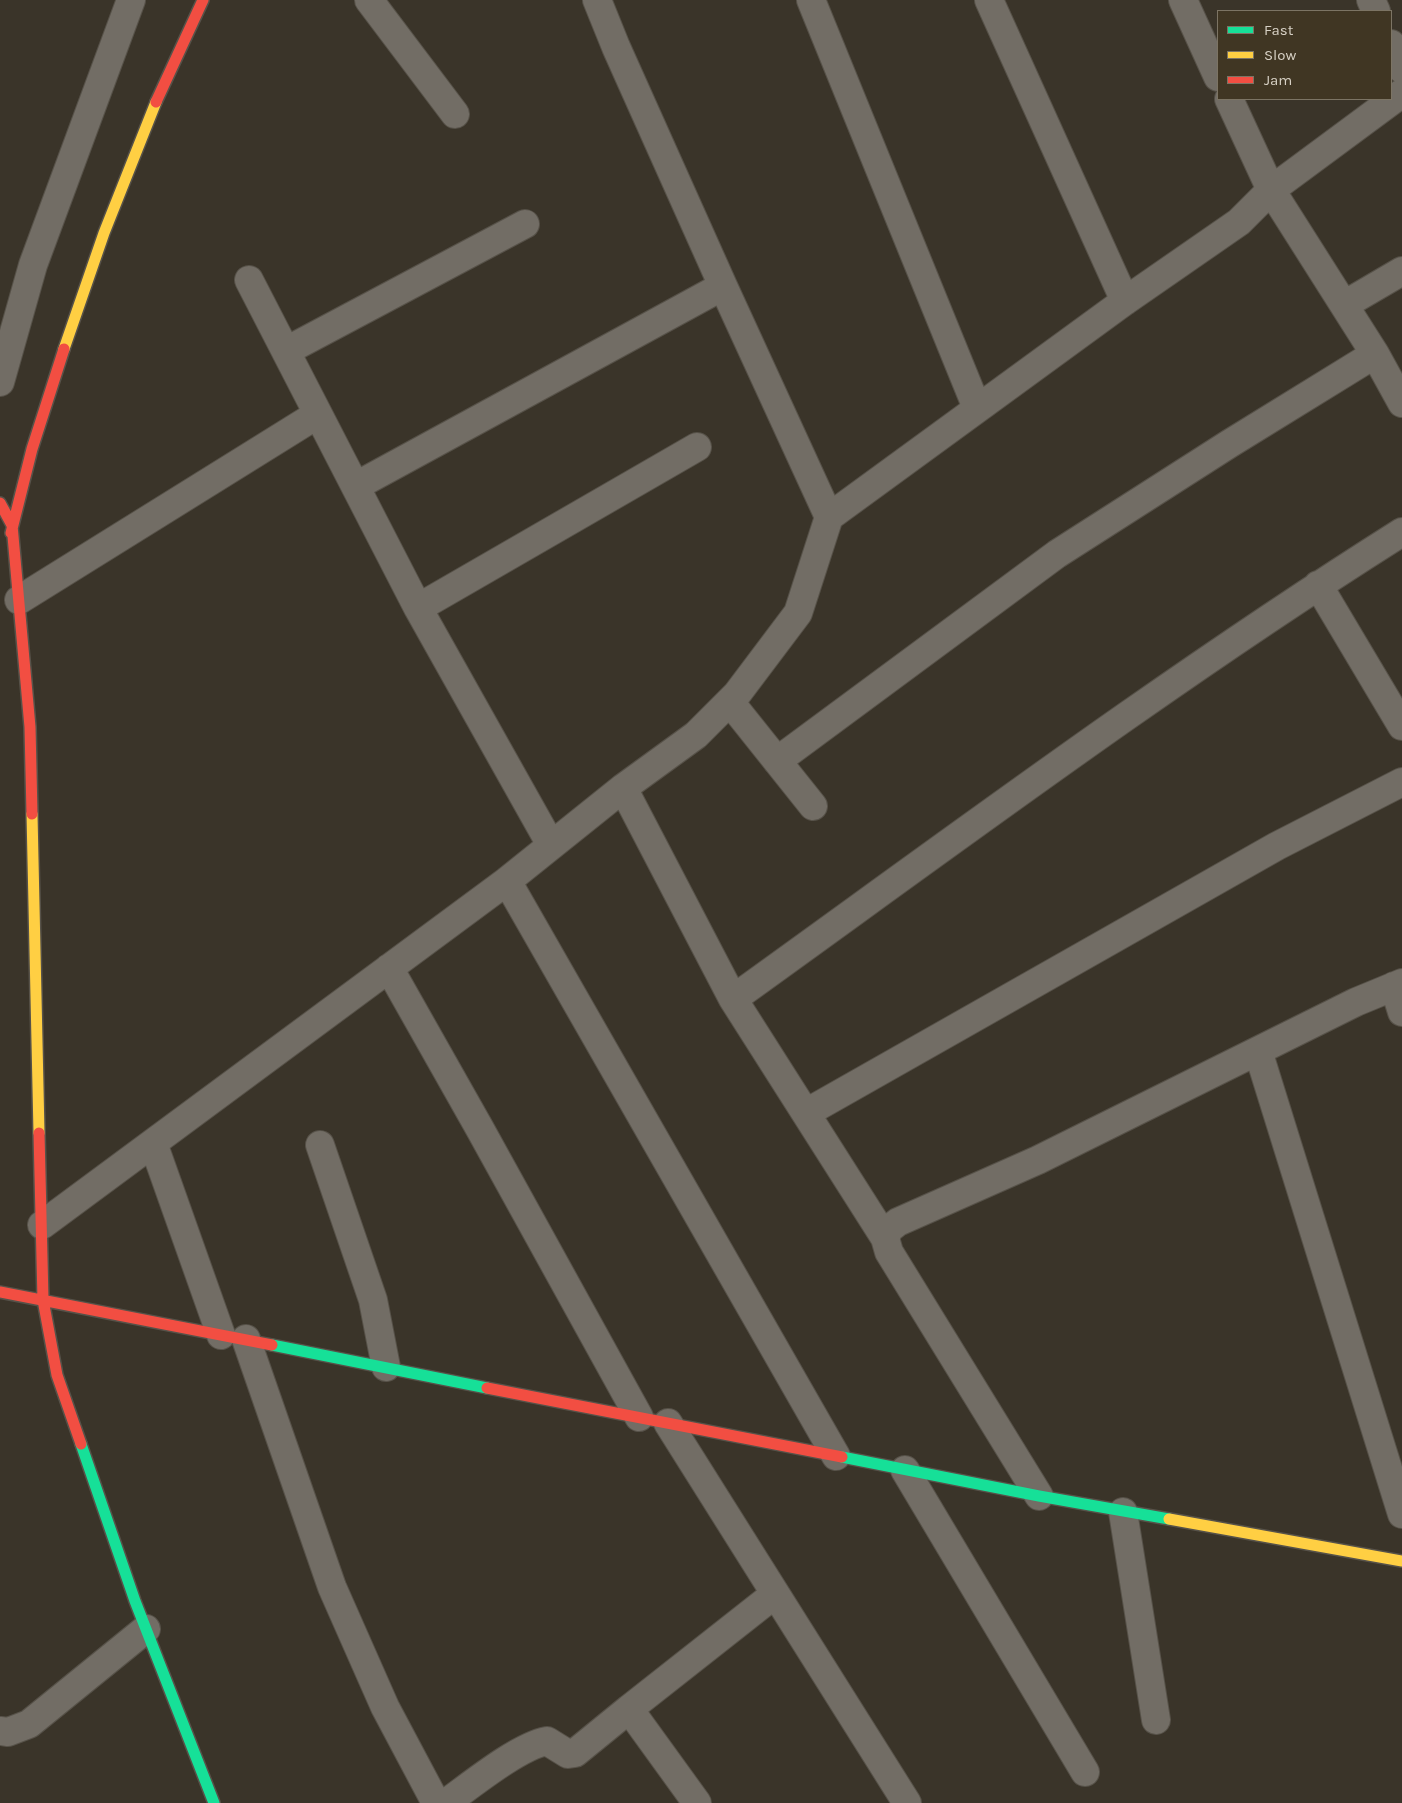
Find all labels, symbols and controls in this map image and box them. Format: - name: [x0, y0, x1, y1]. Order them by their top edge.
- legend: [1217, 10, 1392, 100]
- text: Fast: [1264, 21, 1293, 39]
- text: Slow: [1264, 46, 1296, 64]
- text: Jam: [1264, 71, 1292, 89]

